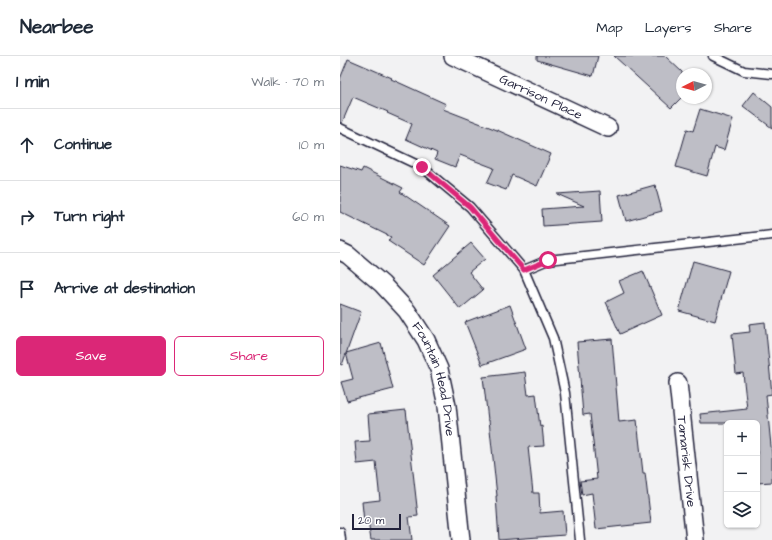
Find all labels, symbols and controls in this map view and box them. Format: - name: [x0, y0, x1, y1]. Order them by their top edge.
- text: Nearbee: [20, 14, 94, 41]
- text: Map: [596, 18, 623, 38]
- text: Layers: [645, 18, 692, 38]
- text: Share: [714, 18, 752, 38]
- north arrow: [676, 68, 712, 104]
- text: 1 min: [16, 70, 49, 94]
- street label: Garrison Place: [496, 70, 585, 124]
- text: Walk · 70 m: [251, 73, 324, 91]
- icon: ahead: [16, 134, 38, 156]
- text: Continue: [54, 134, 112, 155]
- text: 10 m: [299, 136, 324, 154]
- route end: [413, 158, 431, 176]
- icon: right: [16, 206, 38, 228]
- text: Turn right: [54, 206, 125, 227]
- text: 60 m: [292, 208, 324, 226]
- route start: [539, 251, 557, 269]
- icon: arrive: [16, 278, 38, 300]
- text: Arrive at destination: [54, 278, 195, 299]
- street label: Fountain Head Drive: [408, 318, 459, 437]
- button: Save: [16, 336, 166, 376]
- button: Share: [174, 336, 324, 376]
- street label: Tamarisk Drive: [673, 415, 700, 508]
- map controls: [724, 420, 760, 528]
- button: +: [724, 420, 760, 456]
- button: −: [724, 456, 760, 492]
- button: layers: [724, 492, 760, 528]
- scale bar: [352, 512, 401, 531]
- text: 20 m: [358, 513, 384, 528]

